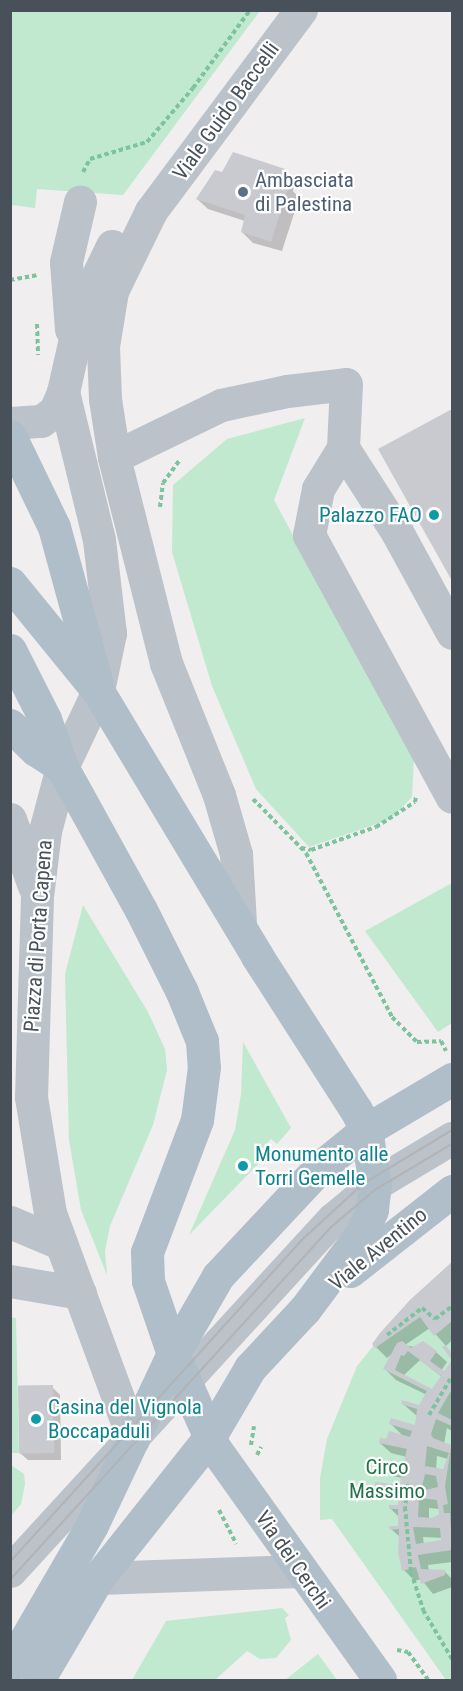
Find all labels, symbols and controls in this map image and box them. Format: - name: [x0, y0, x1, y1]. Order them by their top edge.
- street label: Viale Guido Baccelli: [167, 37, 285, 185]
- place label: Ambasciata di Palestina: [255, 167, 354, 217]
- marker: Ambasciata di Palestina: [236, 185, 250, 199]
- place label: Palazzo FAO: [319, 502, 422, 528]
- marker: Palazzo FAO: [427, 508, 441, 522]
- street label: Piazza di Porta Capena: [19, 839, 57, 1033]
- place label: Monumento alle Torri Gemelle: [255, 1141, 388, 1191]
- marker: Monumento alle Torri Gemelle: [236, 1159, 250, 1173]
- street label: Viale Aventino: [324, 1202, 432, 1296]
- place label: Casina del Vignola Boccapaduli: [48, 1394, 202, 1444]
- marker: Casina del Vignola Boccapaduli: [29, 1412, 43, 1426]
- park label: Circo Massimo: [349, 1454, 425, 1504]
- street label: Via dei Cerchi: [250, 1506, 336, 1614]

